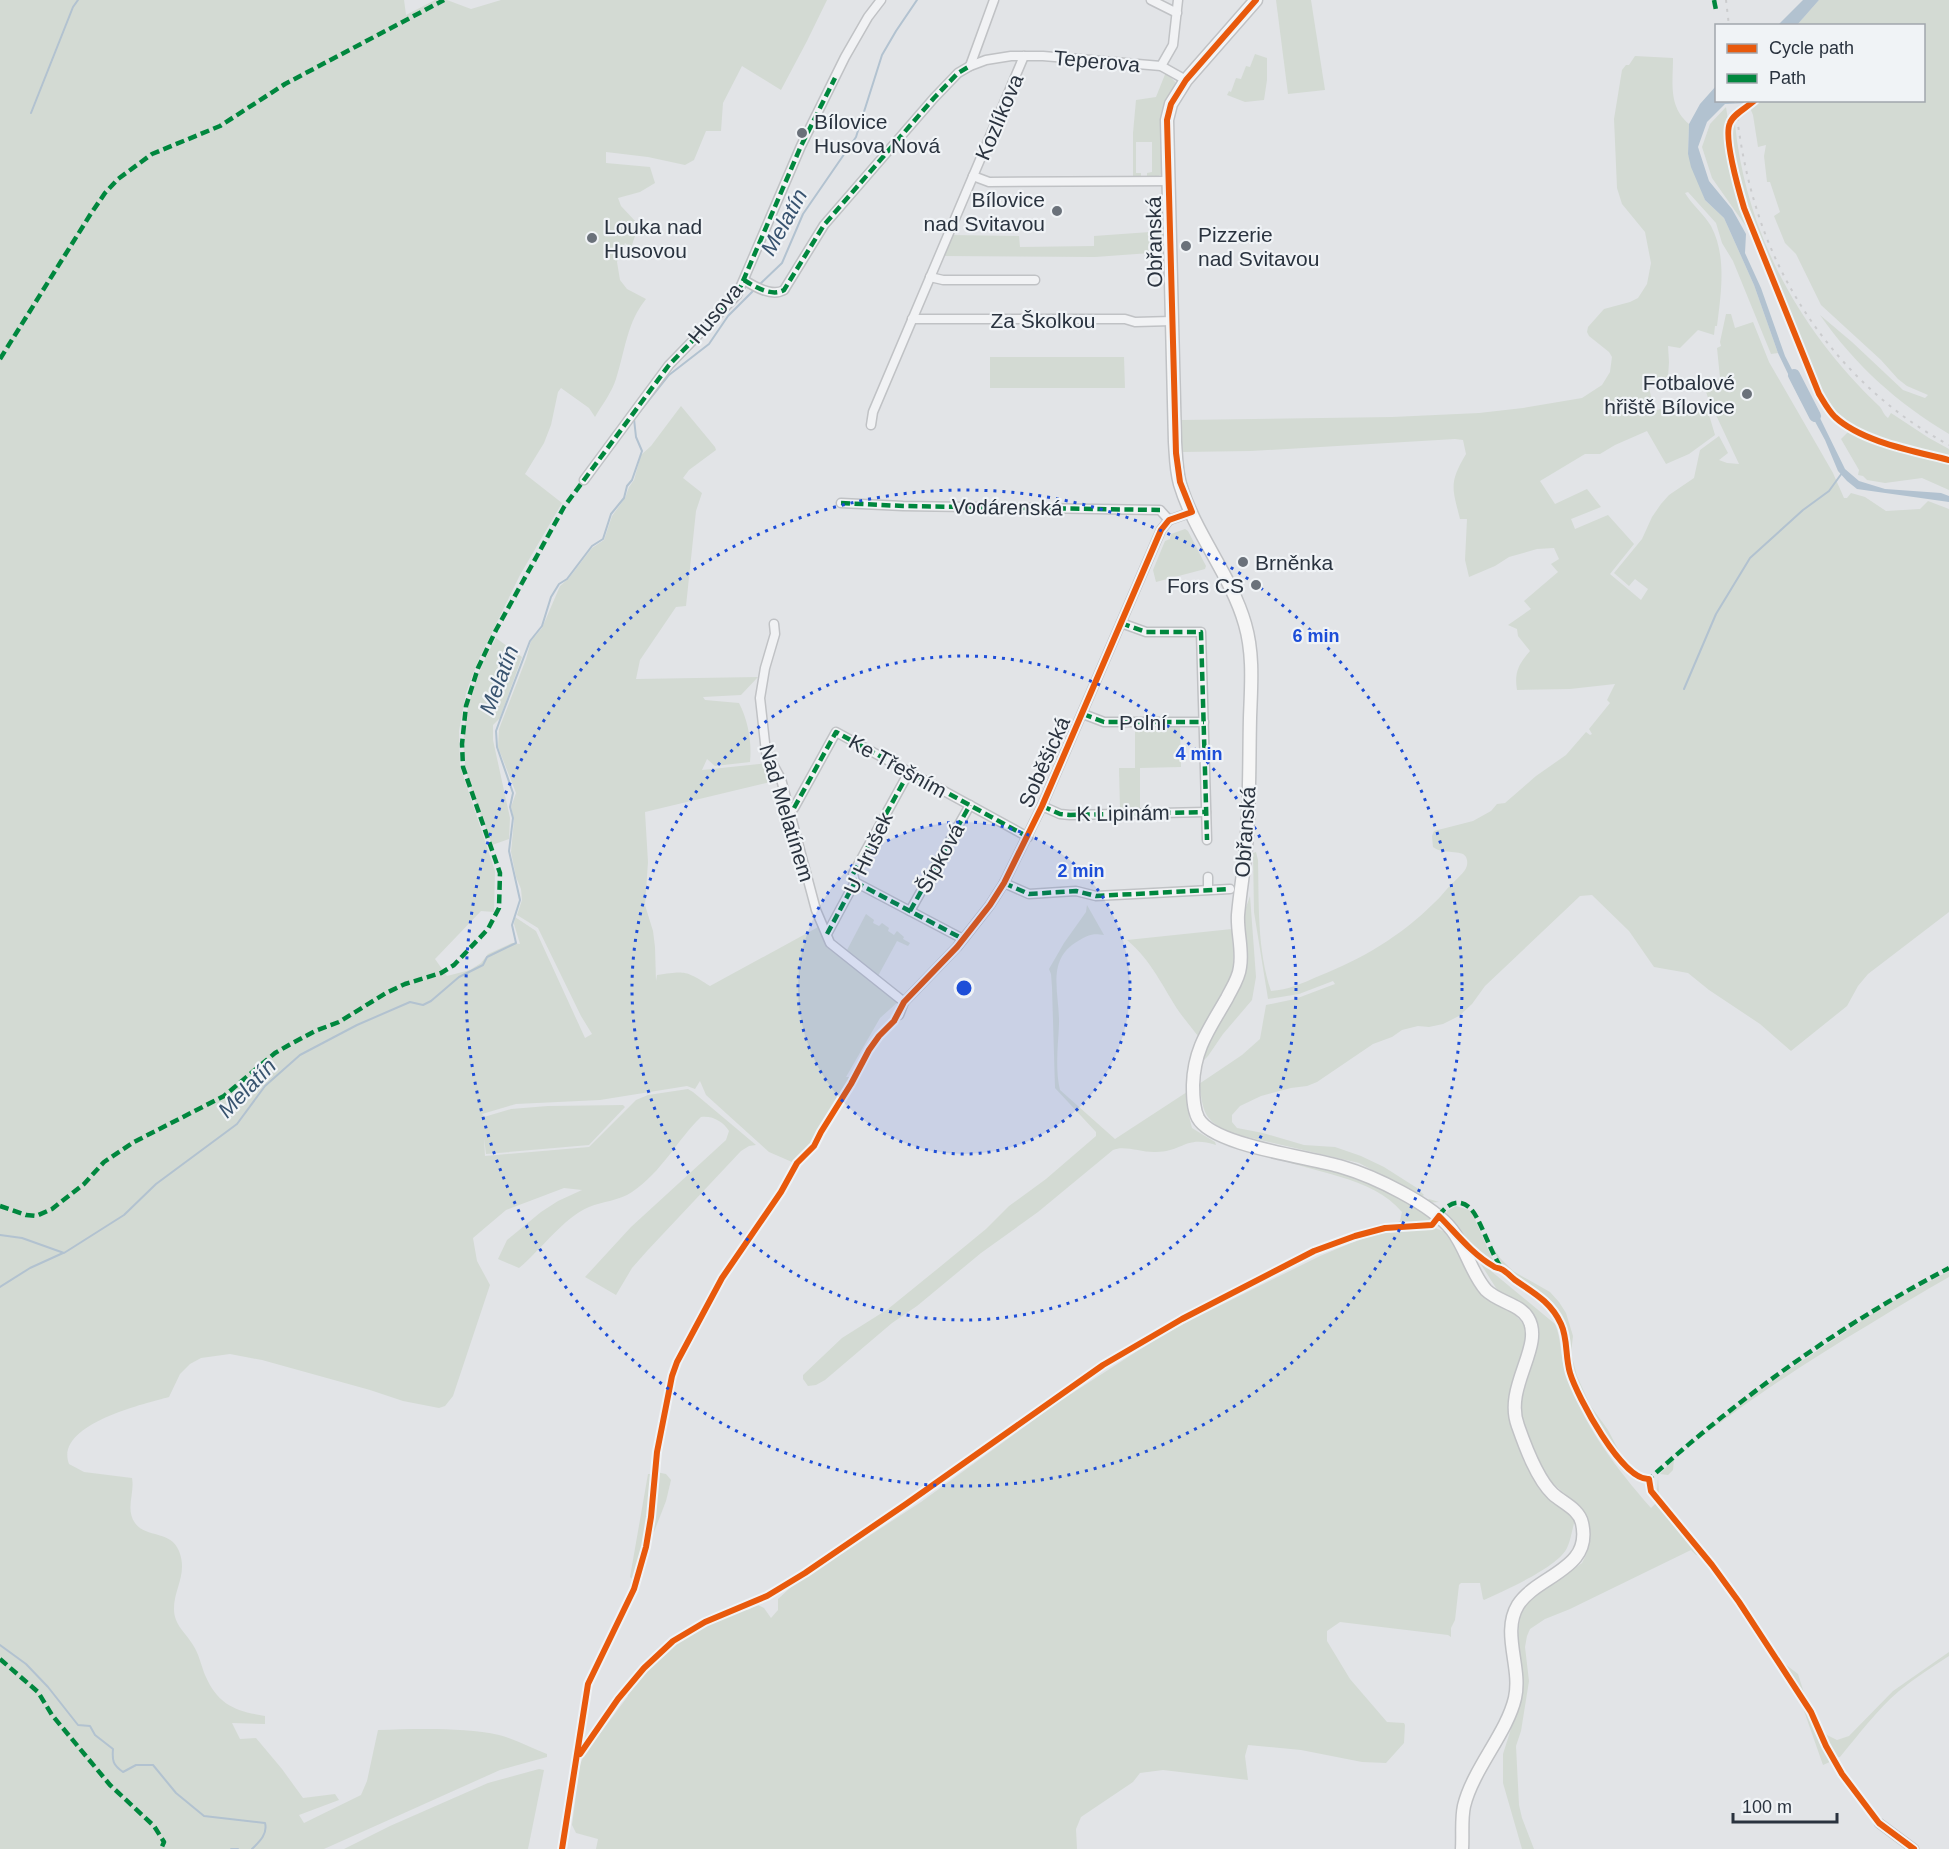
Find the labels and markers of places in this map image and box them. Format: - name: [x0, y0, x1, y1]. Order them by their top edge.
- place label: Bílovice Husova Nová: [814, 110, 940, 157]
- marker: Bílovice Husova Nová: [795, 126, 809, 140]
- place label: Bílovice nad Svitavou: [924, 188, 1045, 235]
- marker: Bílovice nad Svitavou: [1050, 204, 1064, 218]
- place label: Louka nad Husovou: [604, 215, 702, 262]
- place label: Pizzerie nad Svitavou: [1198, 223, 1319, 270]
- marker: Louka nad Husovou: [585, 231, 599, 245]
- marker: Pizzerie nad Svitavou: [1179, 239, 1193, 253]
- place label: Fotbalové hřiště Bílovice: [1604, 371, 1735, 418]
- marker: Fotbalové hřiště Bílovice: [1740, 387, 1754, 401]
- place label: Brněnka: [1255, 551, 1334, 574]
- marker: Brněnka: [1236, 555, 1250, 569]
- place label: Fors CS: [1167, 574, 1244, 597]
- marker: Fors CS: [1249, 578, 1263, 592]
- centre of rings: [954, 978, 974, 998]

